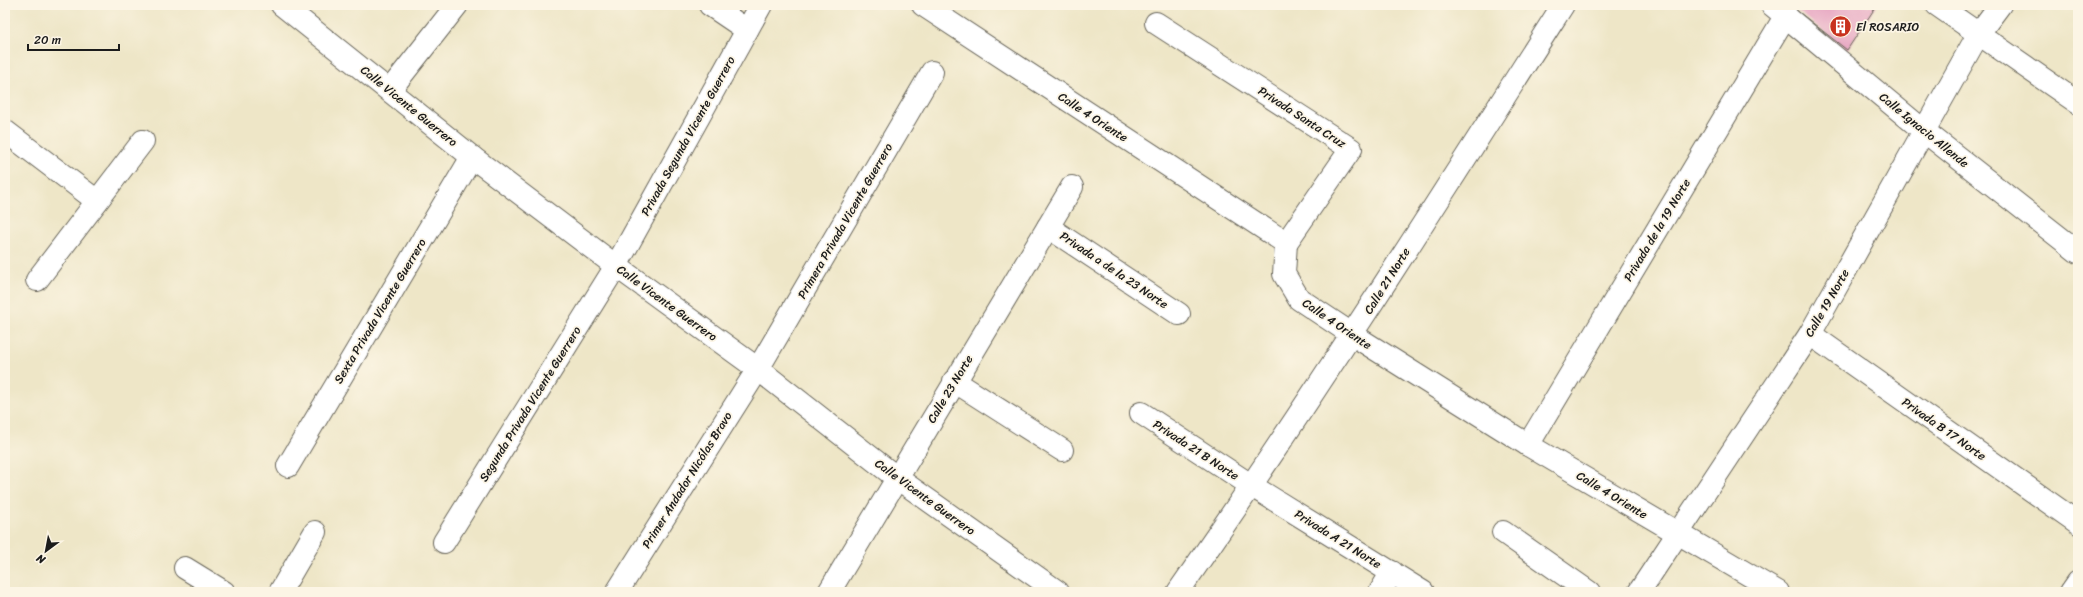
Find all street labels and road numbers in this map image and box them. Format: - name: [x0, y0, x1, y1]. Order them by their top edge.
- street label: Privada Segunda Vicente Guerrero: [635, 52, 741, 220]
- street label: Calle Vicente Guerrero: [355, 60, 463, 152]
- street label: Privada Santa Cruz: [1253, 80, 1351, 154]
- street label: Calle 4 Oriente: [1053, 86, 1133, 148]
- street label: Calle Ignacio Allende: [1874, 87, 1974, 173]
- street label: Primera Privada Vicente Guerrero: [791, 139, 899, 303]
- street label: Privada de la 19 Norte: [1617, 174, 1697, 286]
- street label: Privada a de la 23 Norte: [1055, 225, 1173, 315]
- street label: Sexta Privada Vicente Guerrero: [328, 234, 432, 388]
- street label: Calle 21 Norte: [1358, 243, 1416, 319]
- street label: Calle Vicente Guerrero: [612, 259, 722, 347]
- street label: Calle 19 Norte: [1799, 265, 1855, 341]
- street label: Calle 4 Oriente: [1298, 292, 1376, 356]
- street label: Segunda Privada Vicente Guerrero: [473, 322, 587, 486]
- street label: Calle 23 Norte: [921, 350, 979, 428]
- street label: Privada B 17 Norte: [1897, 392, 1991, 466]
- street label: Primer Andador Nicólas Bravo: [636, 407, 738, 553]
- street label: Privada 21 B Norte: [1148, 414, 1244, 486]
- street label: Calle Vicente Guerrero: [870, 453, 980, 541]
- street label: Calle 4 Oriente: [1572, 465, 1652, 525]
- street label: Privada A 21 Norte: [1290, 503, 1386, 575]

